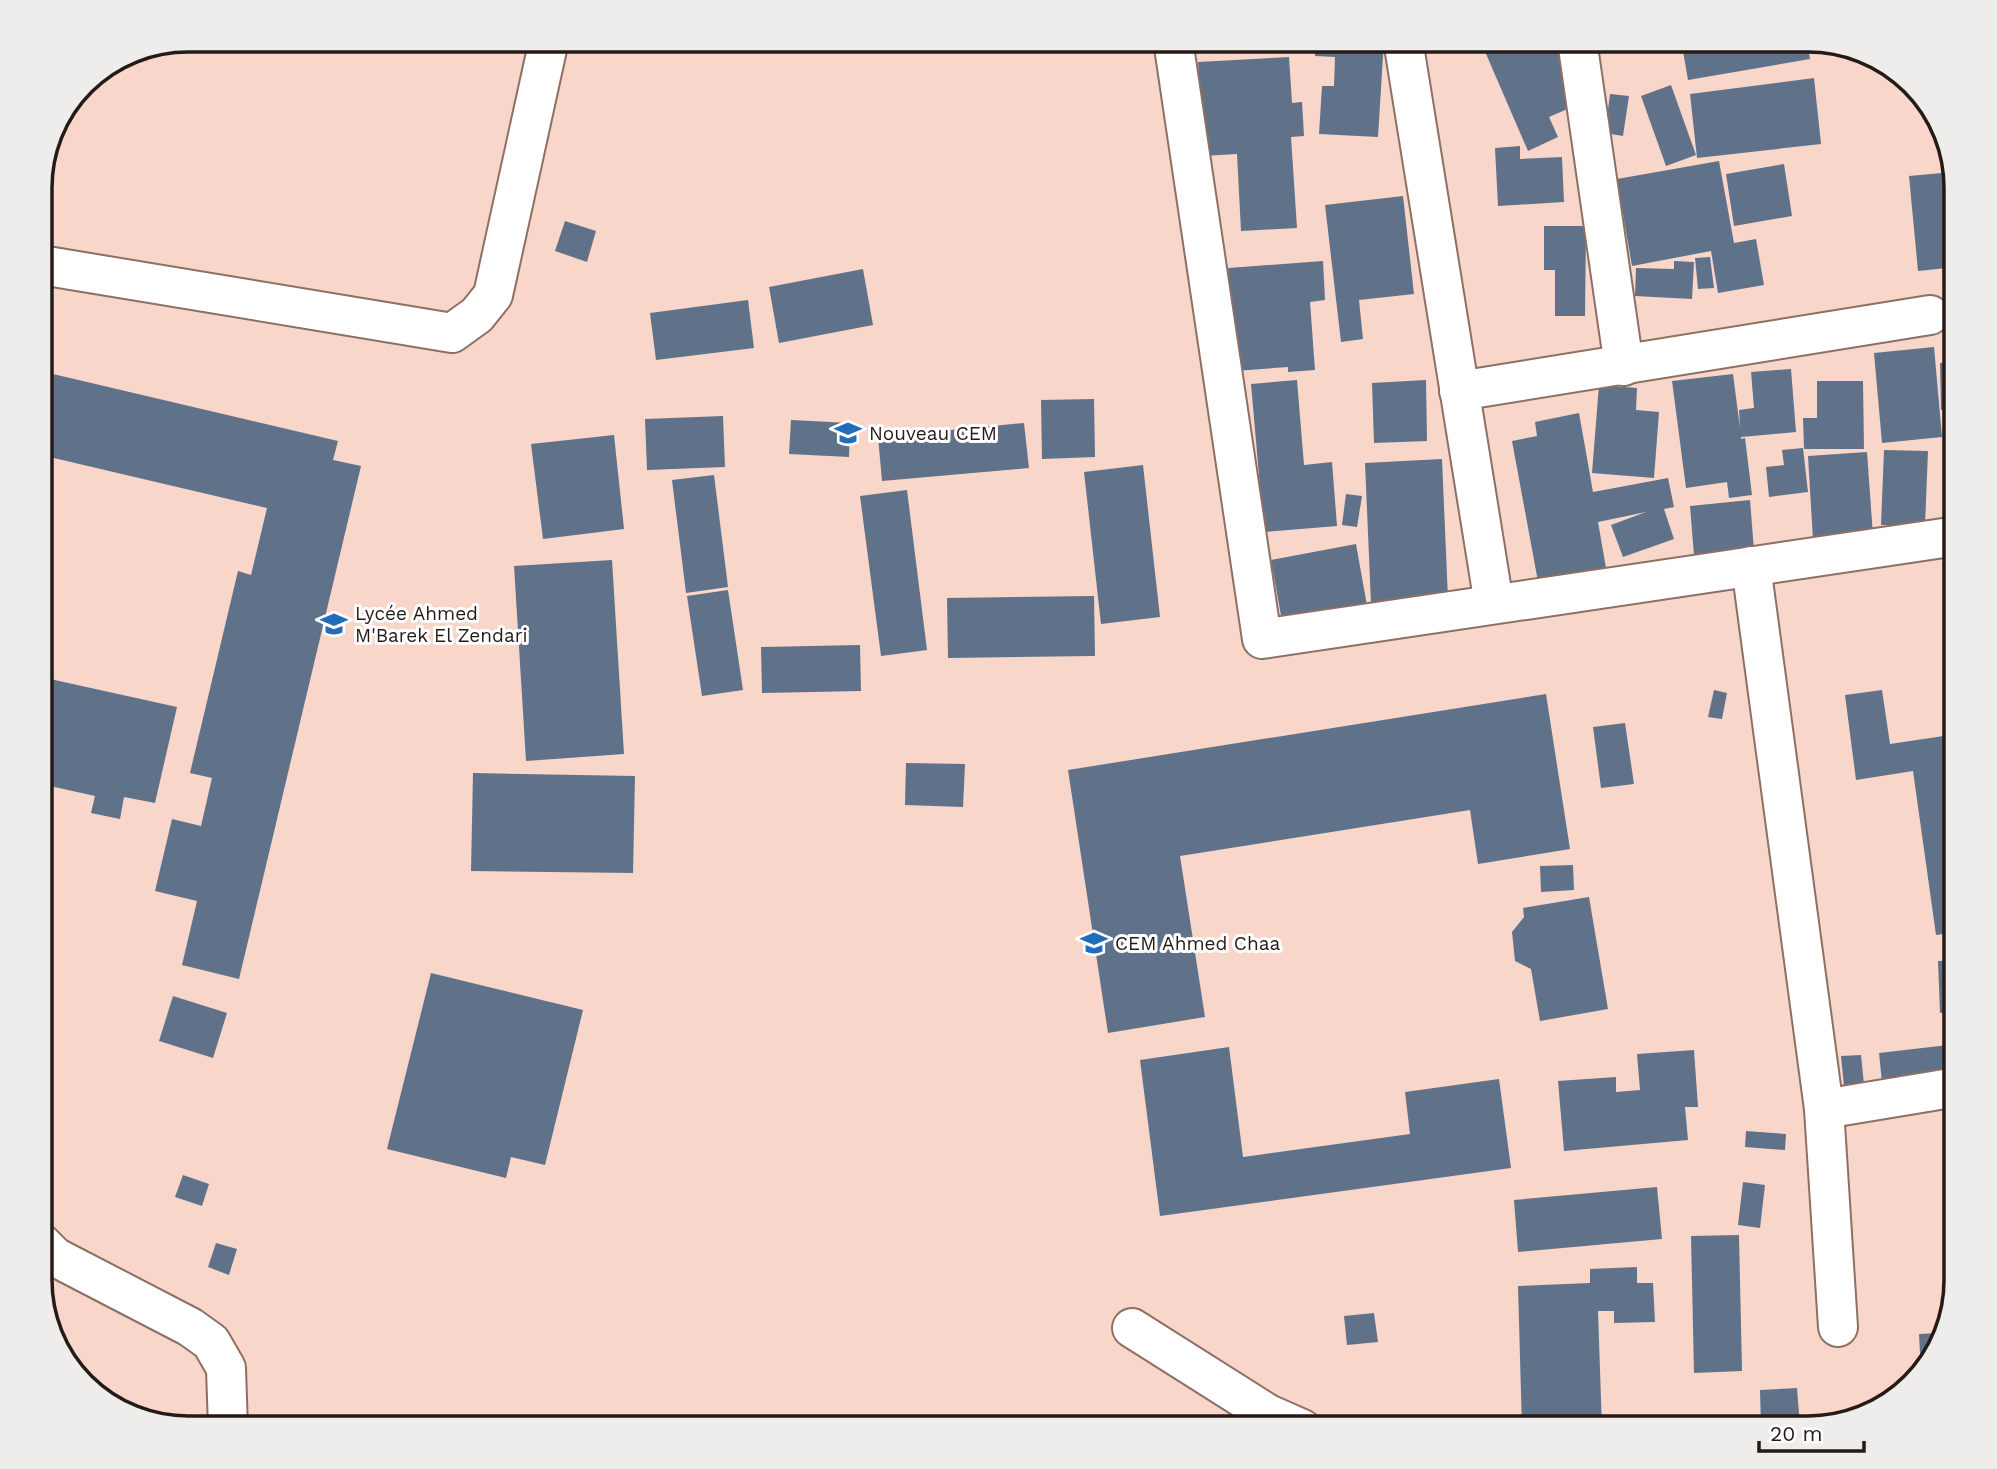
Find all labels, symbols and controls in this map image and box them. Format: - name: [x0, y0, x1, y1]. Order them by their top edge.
- school or university icon: Nouveau CEM: [833, 418, 863, 448]
- place label: Nouveau CEM: [869, 422, 997, 445]
- place label: Lycée Ahmed M'Barek El Zendari: [355, 602, 528, 647]
- school or university icon: Lycée Ahmed M'Barek El Zendari: [319, 609, 349, 639]
- school or university icon: CEM Ahmed Chaa: [1079, 928, 1109, 958]
- place label: CEM Ahmed Chaa: [1115, 932, 1280, 955]
- scale bar: [1759, 1410, 1864, 1454]
- text: 20 m: [1770, 1421, 1822, 1446]

